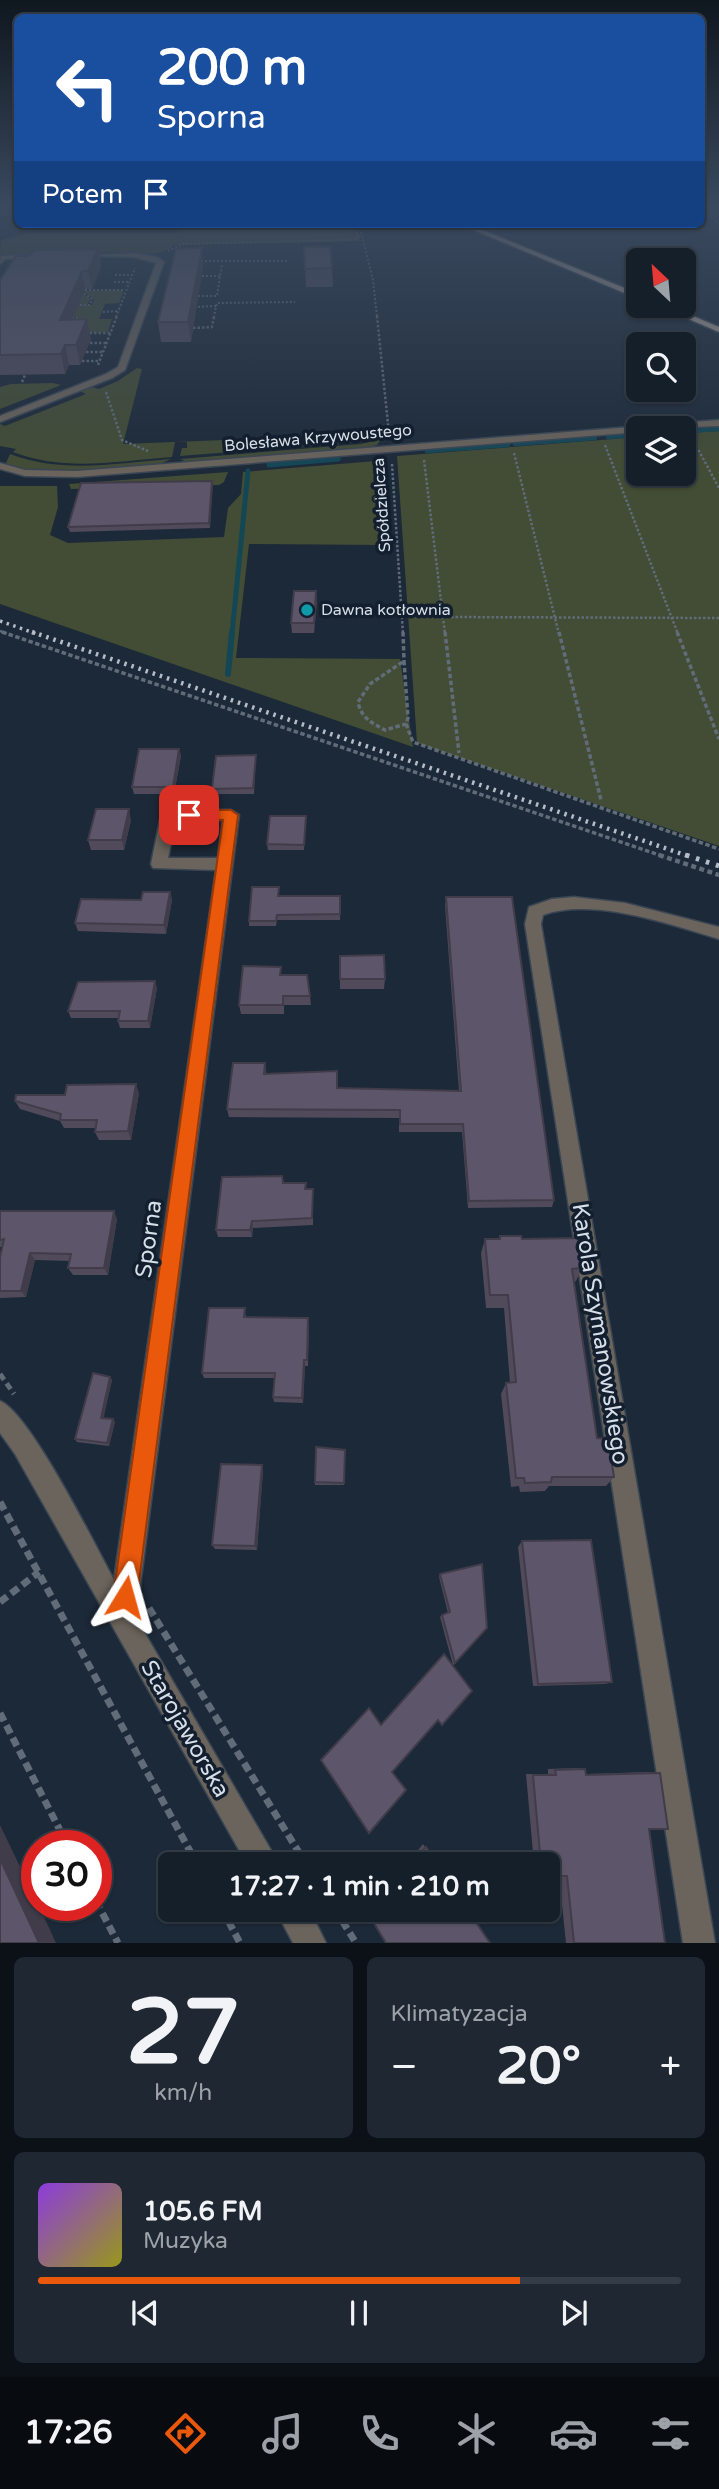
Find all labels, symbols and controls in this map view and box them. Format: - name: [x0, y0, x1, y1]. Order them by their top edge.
- text: 200 m: [157, 39, 307, 98]
- icon: left: [42, 42, 133, 133]
- text: Sporna: [157, 99, 266, 137]
- icon: arrive: [137, 175, 175, 213]
- text: Potem: [42, 179, 123, 210]
- north arrow: [626, 248, 696, 318]
- map controls: [626, 248, 696, 486]
- button: search: [626, 332, 696, 402]
- button: layers: [626, 416, 696, 486]
- street label: Bolesława Krzywoustego: [223, 420, 413, 456]
- street label: Spółdzielcza: [369, 457, 395, 553]
- place label: Dawna kotłownia: [321, 600, 451, 620]
- marker: Dawna kotłownia: [299, 602, 315, 618]
- pin: [159, 785, 219, 845]
- icon: arrive: [170, 796, 208, 834]
- street label: Sporna: [130, 1198, 168, 1280]
- street label: Karola Szymanowskiego: [565, 1201, 635, 1467]
- position arrow: [88, 1560, 162, 1634]
- street label: Starojaworska: [134, 1656, 236, 1802]
- speed limit sign: 30: [21, 1830, 112, 1921]
- text: 17:27 · 1 min · 210 m: [228, 1871, 490, 1902]
- text: 27: [126, 1978, 240, 2088]
- text: Klimatyzacja: [391, 2000, 528, 2028]
- text: 20°: [496, 2035, 581, 2098]
- text: −: [391, 2044, 418, 2090]
- text: +: [660, 2044, 681, 2090]
- text: km/h: [154, 2079, 212, 2107]
- text: 105.6 FM: [143, 2196, 263, 2227]
- text: Muzyka: [143, 2227, 228, 2255]
- icon: previous: [126, 2294, 164, 2332]
- icon: pause: [340, 2294, 378, 2332]
- icon: next: [555, 2294, 593, 2332]
- icon: directions: [161, 2409, 210, 2458]
- icon: music: [258, 2409, 307, 2458]
- icon: phone: [355, 2409, 404, 2458]
- icon: climate: [452, 2409, 501, 2458]
- icon: car: [549, 2409, 598, 2458]
- icon: filters: [646, 2409, 695, 2458]
- text: 17:26: [24, 2414, 113, 2452]

